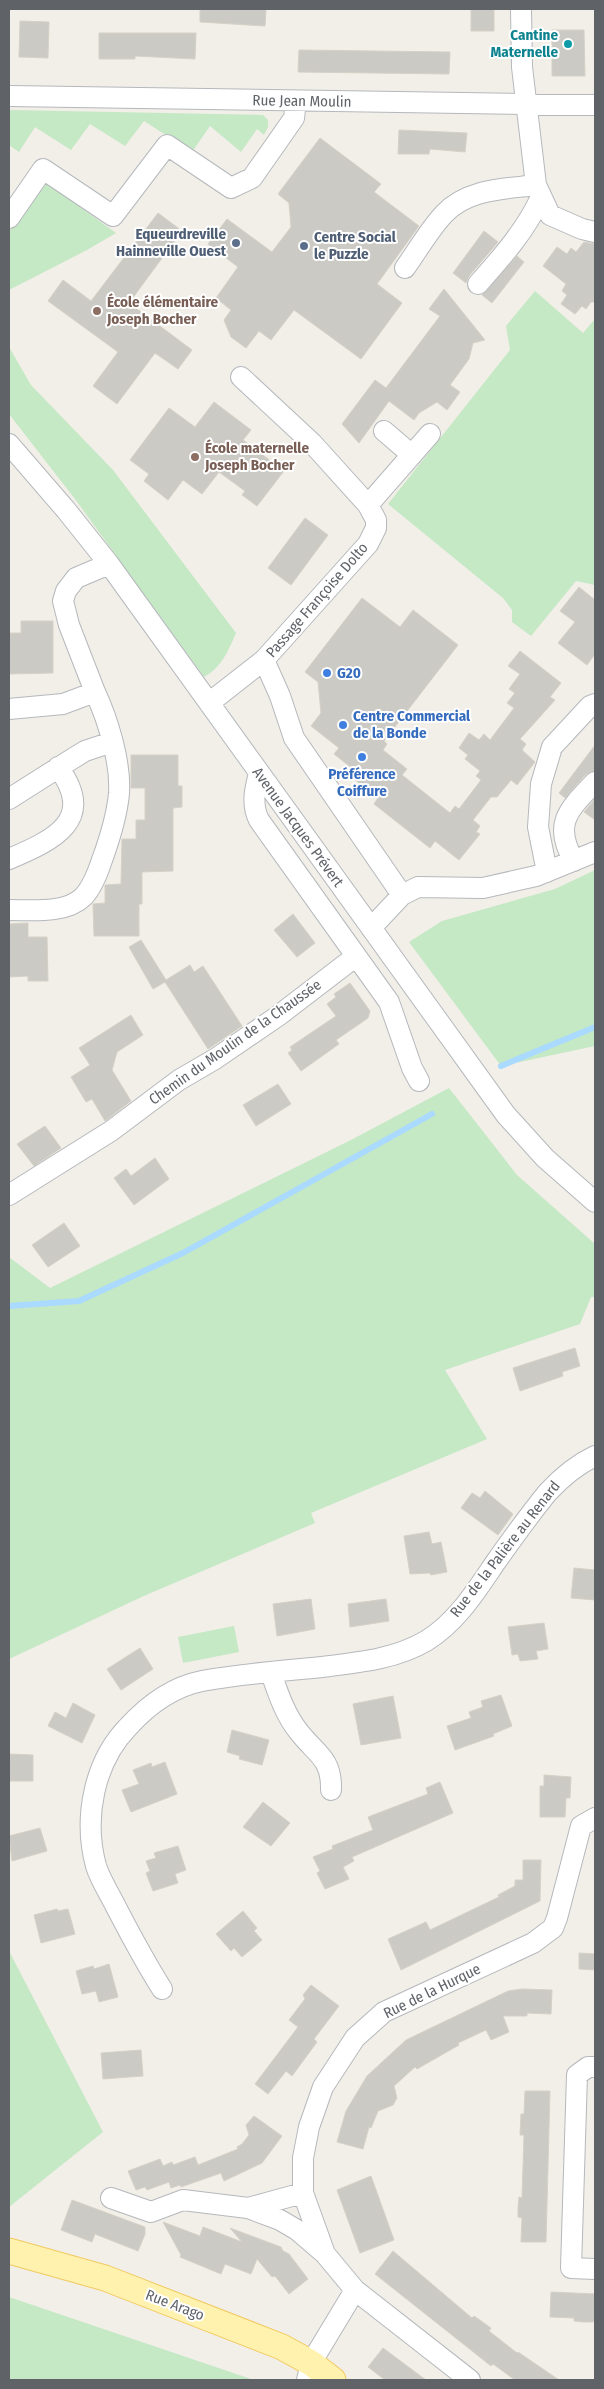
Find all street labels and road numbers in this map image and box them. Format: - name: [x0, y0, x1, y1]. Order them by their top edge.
- street label: Rue Jean Moulin: [252, 91, 352, 111]
- street label: Passage Françoise Dolto: [262, 539, 372, 661]
- street label: Avenue Jacques Prévert: [249, 764, 347, 890]
- street label: Chemin du Moulin de la Chaussée: [145, 975, 325, 1109]
- street label: Rue de la Palière au Renard: [446, 1477, 564, 1621]
- street label: Rue de la Hurque: [381, 1960, 483, 2022]
- street label: Rue Arago: [143, 2286, 207, 2324]

